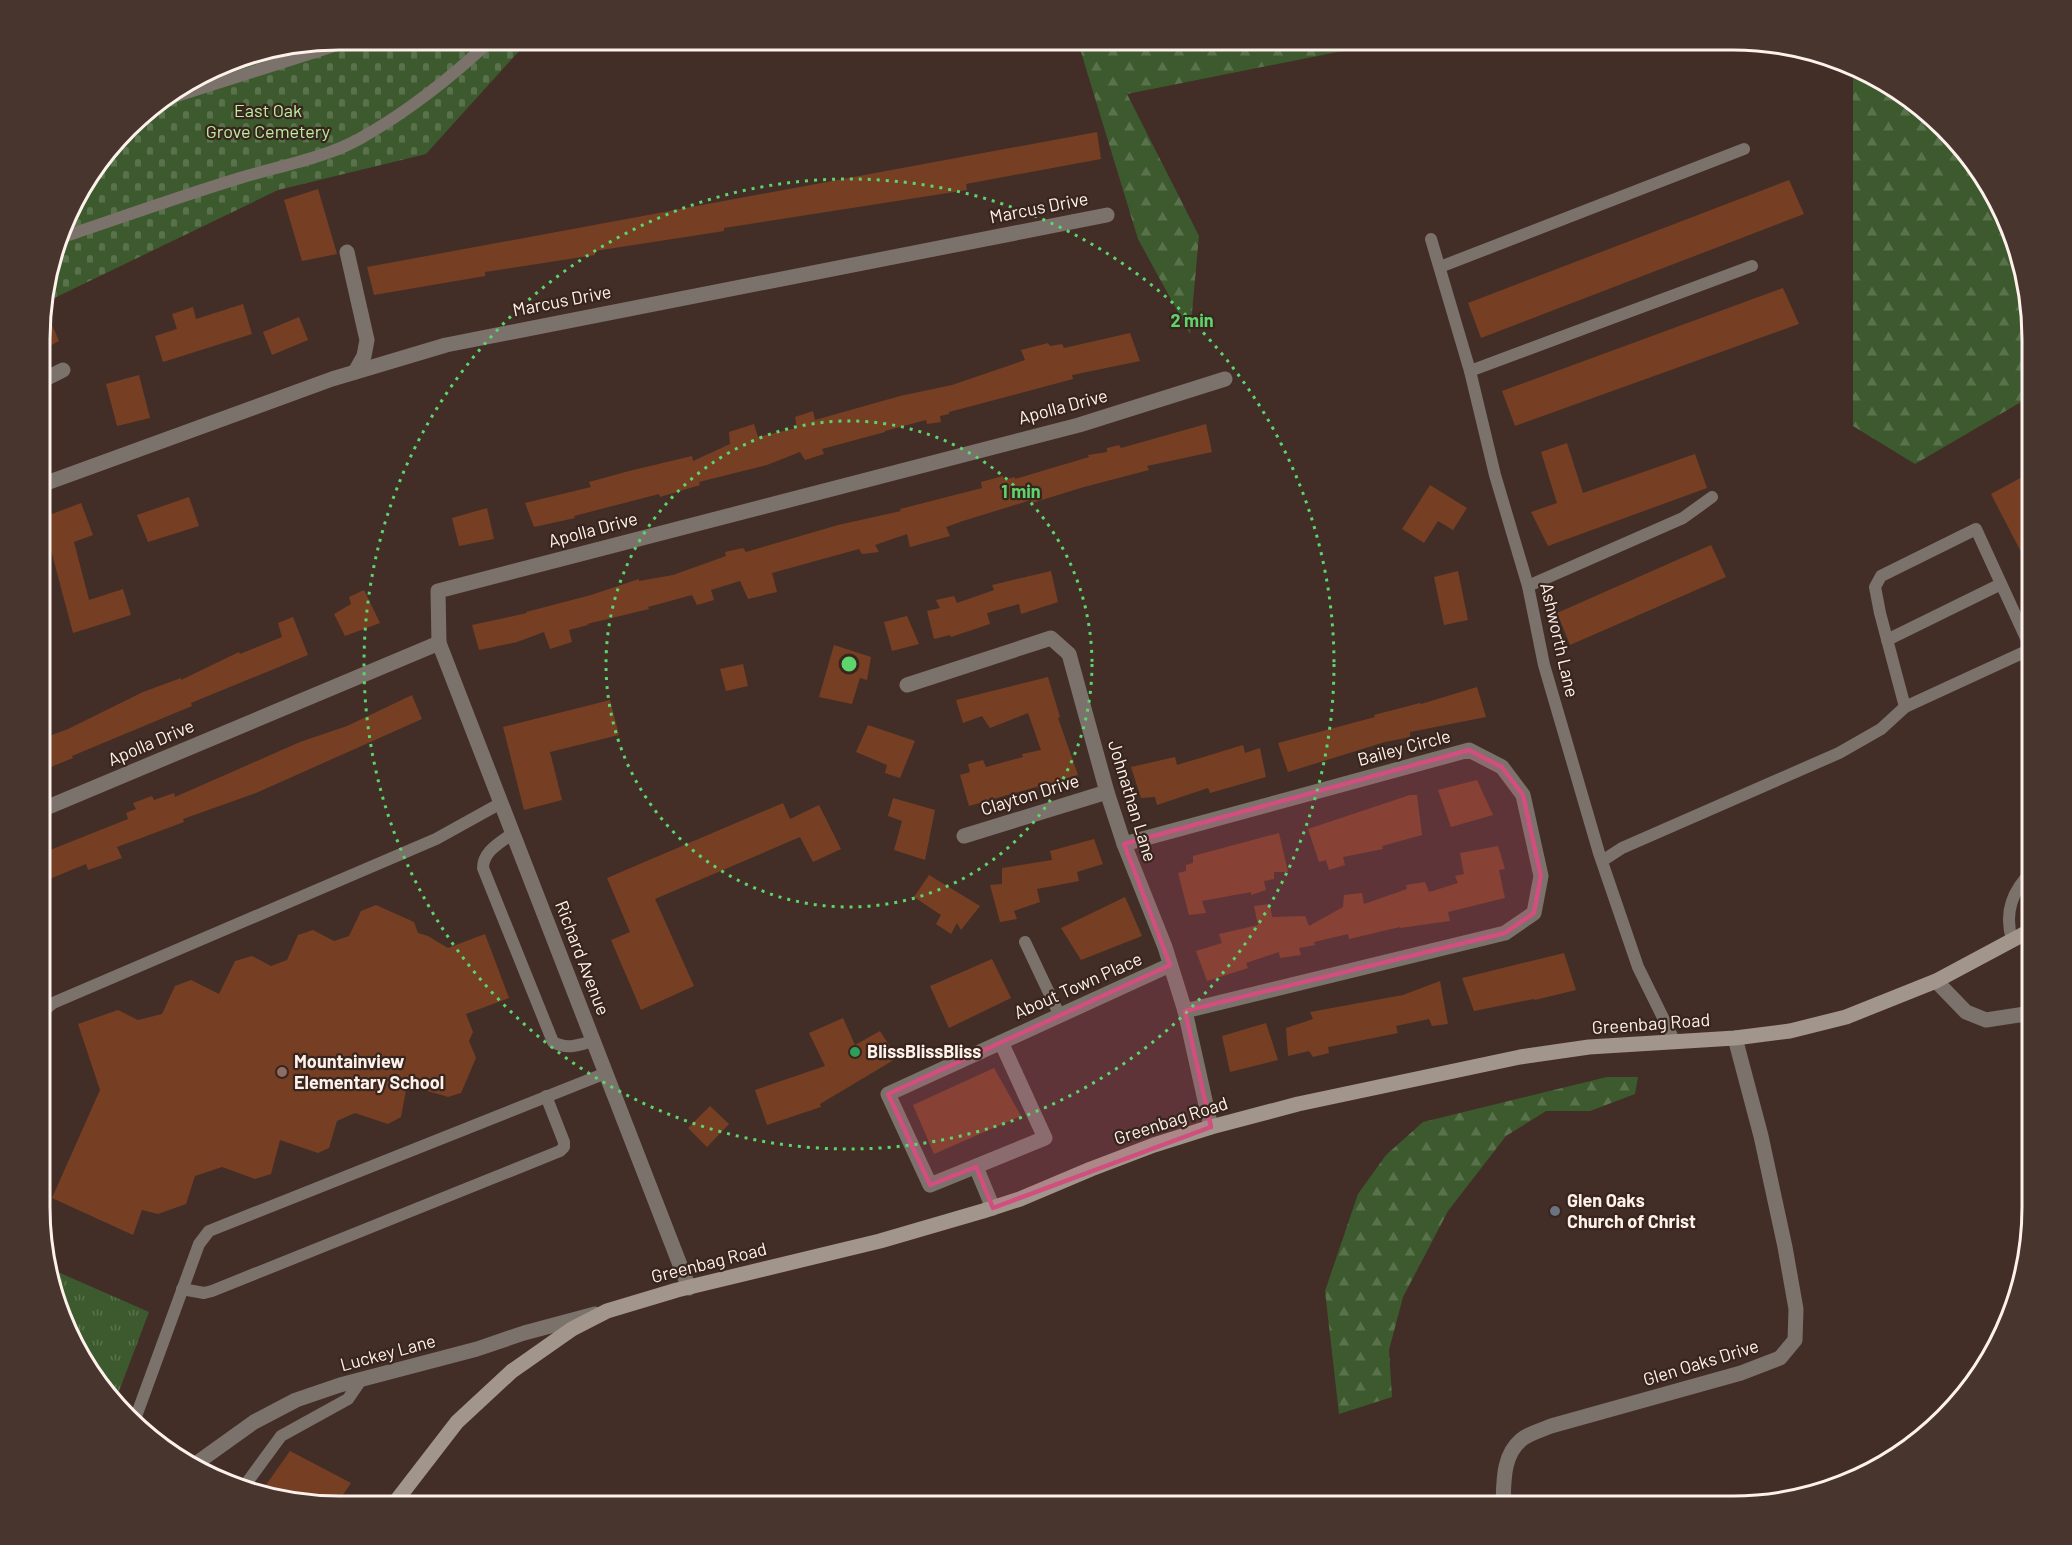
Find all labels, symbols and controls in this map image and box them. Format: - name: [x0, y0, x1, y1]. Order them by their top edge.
- park label: East Oak Grove Cemetery: [206, 99, 330, 142]
- street label: Marcus Drive: [988, 187, 1090, 227]
- street label: Marcus Drive: [511, 280, 613, 320]
- text: 2 min: [1170, 309, 1214, 331]
- street label: Apolla Drive: [1016, 384, 1110, 429]
- text: 1 min: [1001, 480, 1041, 502]
- street label: Apolla Drive: [546, 507, 640, 552]
- street label: Ashworth Lane: [1536, 580, 1584, 699]
- centre of rings: [839, 654, 859, 674]
- street label: Apolla Drive: [104, 714, 197, 770]
- street label: Bailey Circle: [1355, 724, 1453, 770]
- street label: Johnathan Lane: [1104, 737, 1162, 864]
- street label: Clayton Drive: [978, 769, 1082, 819]
- street label: Richard Avenue: [551, 897, 615, 1018]
- street label: About Town Place: [1010, 947, 1145, 1023]
- street label: Greenbag Road: [1591, 1008, 1711, 1038]
- place label: BlissBlissBliss: [867, 1040, 981, 1062]
- marker: BlissBlissBliss: [848, 1045, 862, 1059]
- place label: Mountainview Elementary School: [294, 1050, 444, 1093]
- marker: Mountainview Elementary School: [275, 1065, 289, 1079]
- street label: Greenbag Road: [1111, 1091, 1230, 1149]
- place label: Glen Oaks Church of Christ: [1567, 1189, 1696, 1232]
- marker: Glen Oaks Church of Christ: [1548, 1204, 1562, 1218]
- street label: Greenbag Road: [649, 1237, 769, 1287]
- street label: Luckey Lane: [338, 1329, 438, 1375]
- street label: Glen Oaks Drive: [1640, 1334, 1761, 1390]

